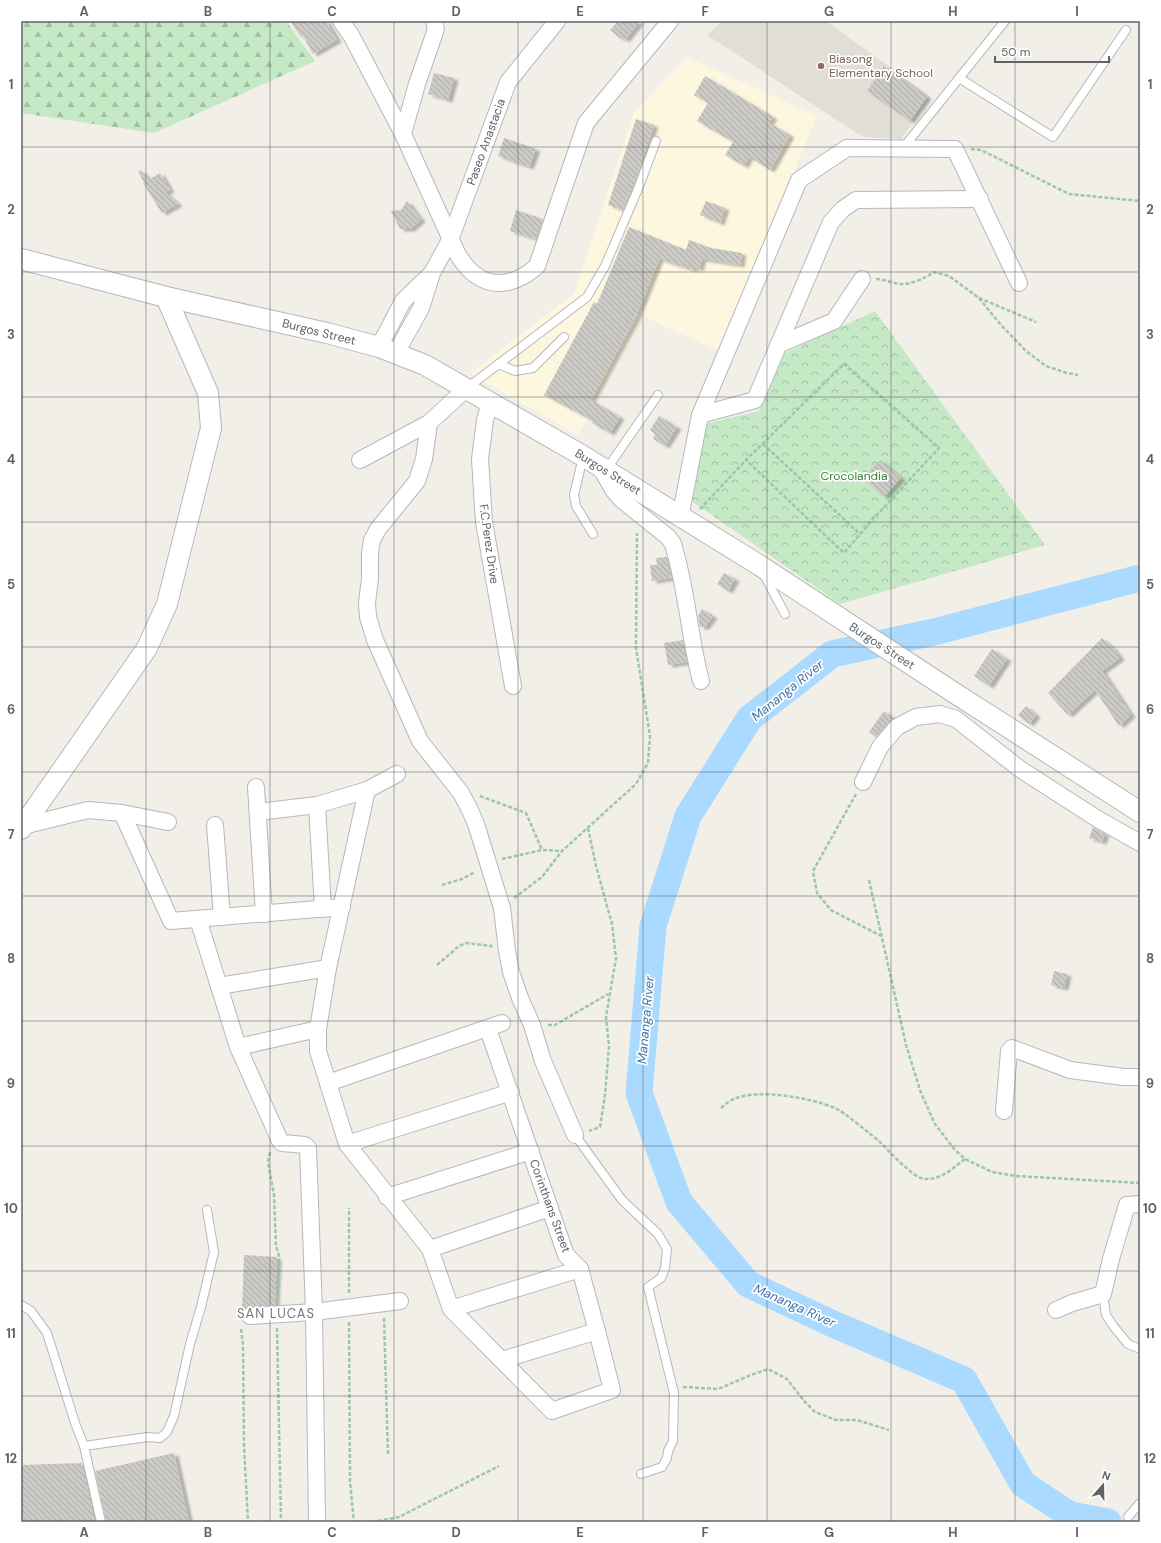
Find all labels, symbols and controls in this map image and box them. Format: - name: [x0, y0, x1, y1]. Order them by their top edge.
- text: A: [79, 3, 89, 20]
- text: B: [204, 3, 212, 20]
- text: C: [327, 3, 337, 20]
- text: D: [451, 3, 461, 20]
- text: E: [576, 3, 584, 20]
- text: F: [701, 3, 709, 20]
- text: G: [824, 3, 834, 20]
- text: H: [948, 3, 958, 20]
- text: I: [1075, 3, 1079, 20]
- scale bar: [995, 38, 1109, 64]
- text: 50 m: [1001, 44, 1030, 60]
- place label: Biasong Elementary School: [829, 51, 933, 81]
- marker: Biasong Elementary School: [816, 61, 826, 71]
- text: 1: [9, 76, 13, 93]
- text: 1: [1148, 76, 1152, 93]
- street label: Paseo Anastacia: [463, 97, 509, 187]
- text: 2: [7, 201, 15, 218]
- text: 2: [1146, 201, 1154, 218]
- street label: Burgos Street: [281, 315, 358, 349]
- text: 3: [7, 326, 15, 343]
- text: 3: [1146, 326, 1154, 343]
- street label: Burgos Street: [572, 445, 644, 499]
- text: 4: [7, 451, 15, 468]
- text: 4: [1146, 451, 1154, 468]
- park label: Crocolandia: [821, 468, 887, 484]
- street label: F.C.Perez Drive: [475, 503, 503, 585]
- text: 5: [7, 576, 15, 593]
- text: 5: [1146, 576, 1154, 593]
- street label: Burgos Street: [846, 619, 918, 673]
- water label: Mananga River: [748, 655, 828, 725]
- text: 6: [7, 701, 15, 718]
- text: 6: [1146, 701, 1154, 718]
- text: 7: [8, 826, 15, 843]
- text: 7: [1147, 826, 1154, 843]
- text: 8: [7, 950, 15, 967]
- text: 8: [1146, 950, 1154, 967]
- water label: Mananga River: [633, 974, 658, 1065]
- text: 9: [7, 1075, 15, 1092]
- text: 9: [1146, 1075, 1154, 1092]
- street label: Corinthans Street: [526, 1157, 574, 1255]
- text: 10: [4, 1200, 18, 1217]
- text: 10: [1143, 1200, 1157, 1217]
- water label: Mananga River: [751, 1280, 840, 1332]
- district label: SAN LUCAS: [237, 1305, 315, 1322]
- text: 11: [6, 1325, 16, 1342]
- text: 11: [1145, 1325, 1155, 1342]
- text: 12: [5, 1450, 17, 1467]
- text: 12: [1144, 1450, 1156, 1467]
- north arrow: [1083, 1465, 1123, 1505]
- text: N: [1100, 1468, 1113, 1484]
- text: A: [79, 1524, 89, 1541]
- text: B: [204, 1524, 212, 1541]
- text: C: [327, 1524, 337, 1541]
- text: D: [451, 1524, 461, 1541]
- text: E: [576, 1524, 584, 1541]
- text: F: [701, 1524, 709, 1541]
- text: G: [824, 1524, 834, 1541]
- text: H: [948, 1524, 958, 1541]
- text: I: [1075, 1524, 1079, 1541]

